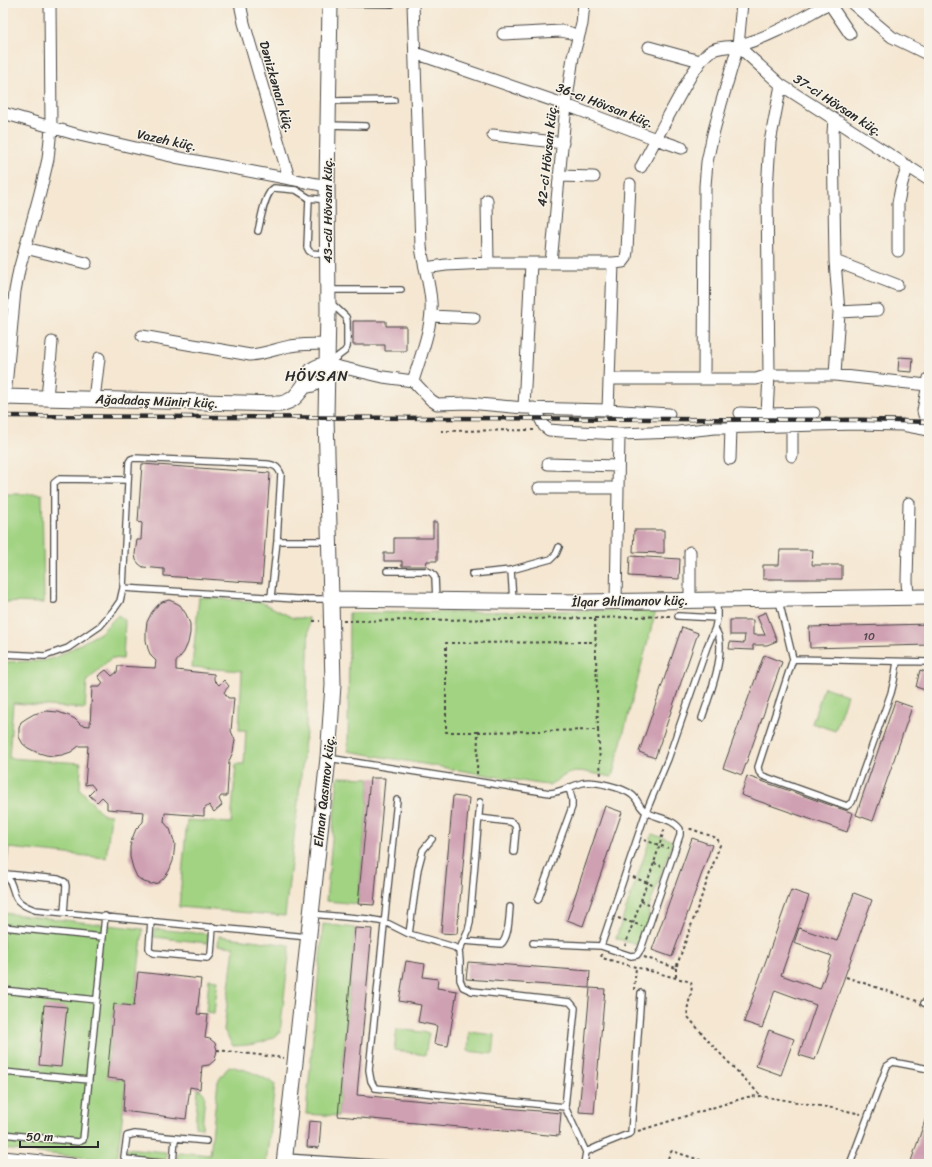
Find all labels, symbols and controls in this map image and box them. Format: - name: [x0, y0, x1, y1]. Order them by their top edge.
- street label: Dənizkənarı küç.: [253, 38, 301, 136]
- street label: 37-ci Hövsan küç.: [789, 67, 887, 143]
- street label: 36-cı Hövsan küç.: [553, 76, 657, 134]
- street label: 42-ci Hövsan küç.: [530, 102, 564, 208]
- street label: Vazeh küç.: [135, 122, 199, 158]
- street label: 43-cü Hövsan küç.: [316, 157, 339, 263]
- district label: HÖVSAN: [285, 363, 349, 389]
- street label: Ağadadaş Müniri küç.: [94, 387, 219, 415]
- street label: İlqar Əhlimanov küç.: [571, 588, 688, 614]
- house number: 10: [863, 627, 875, 646]
- street label: Elman Qasımov küç.: [307, 734, 341, 848]
- scale bar: [20, 1123, 98, 1149]
- text: 50 m: [26, 1126, 53, 1148]

